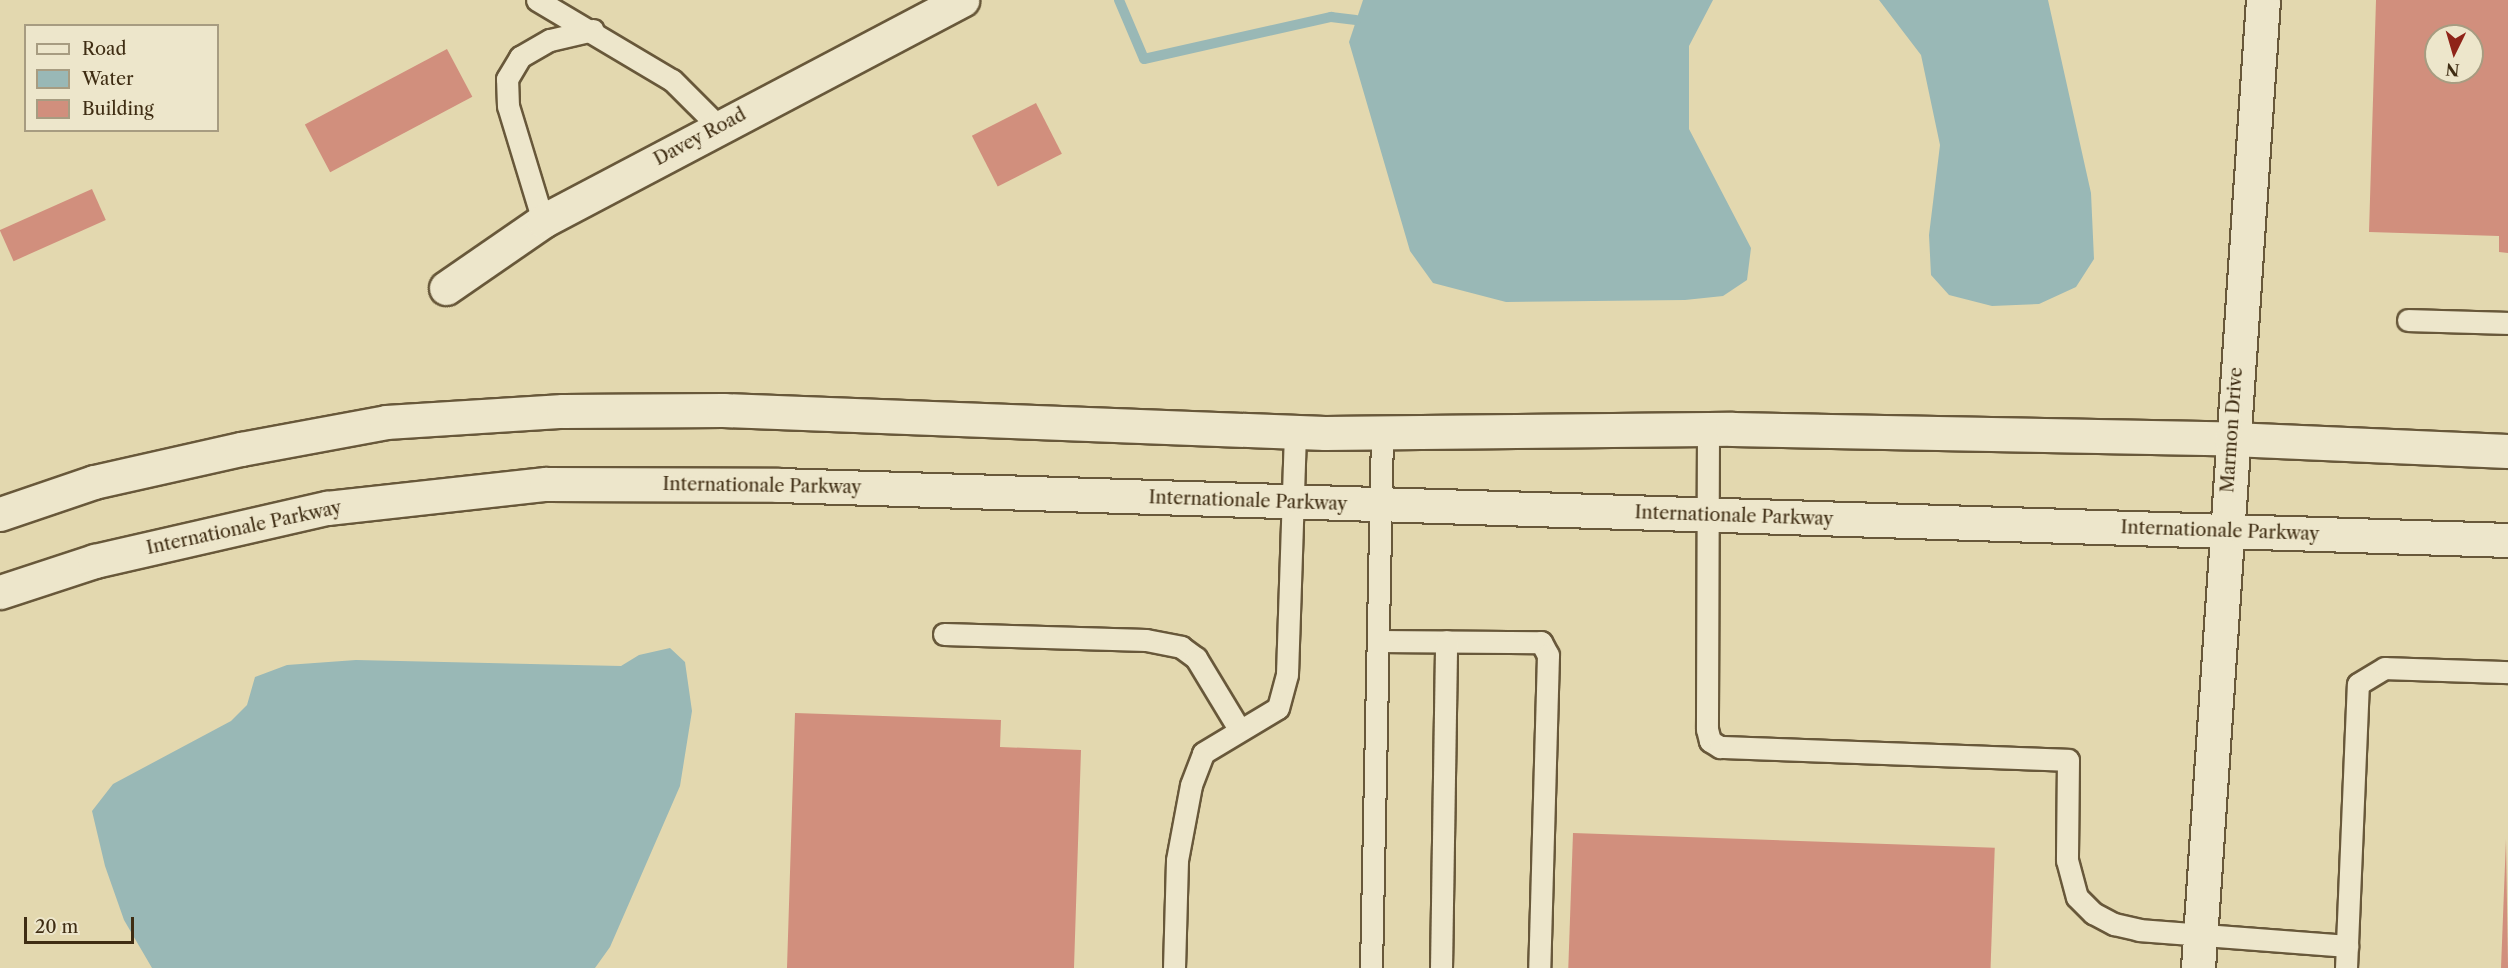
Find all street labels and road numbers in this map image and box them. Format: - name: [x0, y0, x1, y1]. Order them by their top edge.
- street label: Davey Road: [650, 104, 750, 170]
- street label: Marmon Drive: [2217, 367, 2247, 493]
- street label: Internationale Parkway: [662, 473, 862, 499]
- street label: Internationale Parkway: [1148, 487, 1348, 515]
- street label: Internationale Parkway: [145, 497, 343, 559]
- street label: Internationale Parkway: [1634, 502, 1834, 530]
- street label: Internationale Parkway: [2120, 517, 2320, 545]

